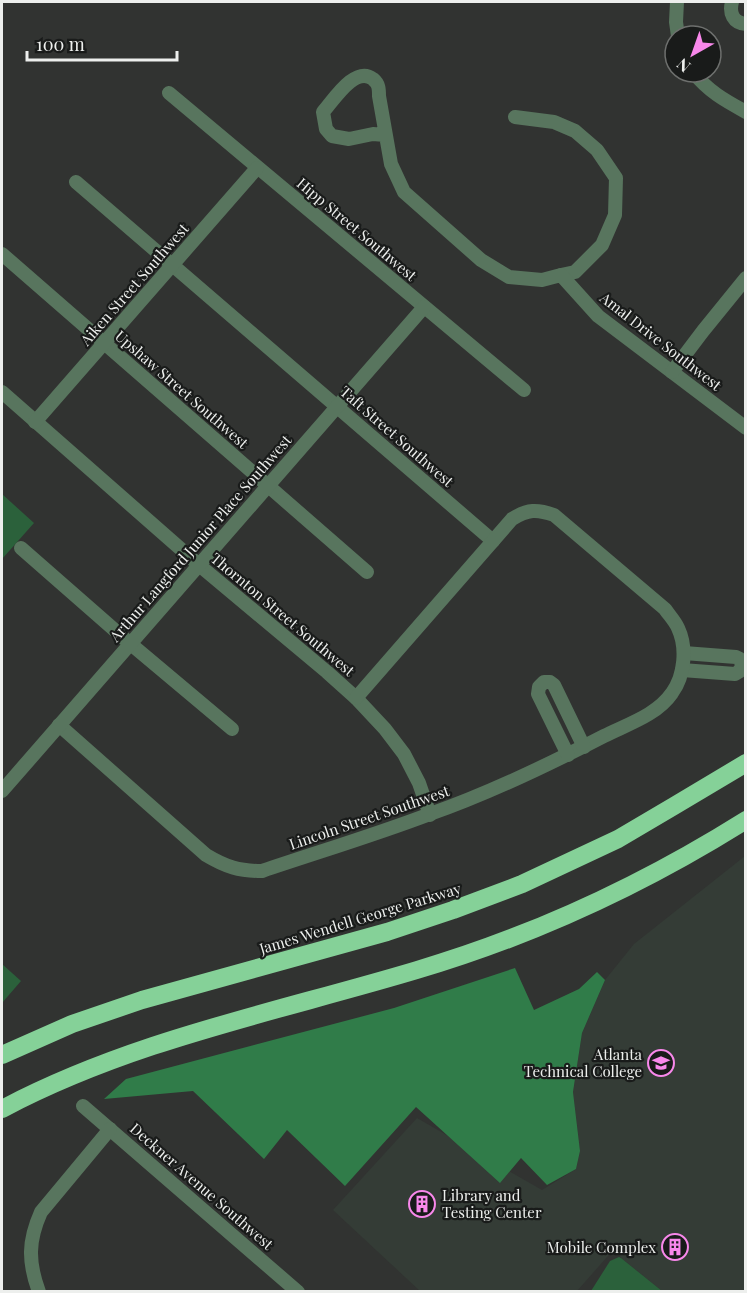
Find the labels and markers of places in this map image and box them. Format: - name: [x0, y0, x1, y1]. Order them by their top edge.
- place label: Atlanta Technical College: [524, 1044, 643, 1081]
- school or university icon: Atlanta Technical College: [646, 1048, 676, 1078]
- place label: Library and Testing Center: [442, 1185, 542, 1222]
- building icon: Library and Testing Center: [407, 1189, 437, 1219]
- building icon: Mobile Complex: [660, 1232, 690, 1262]
- place label: Mobile Complex: [547, 1237, 656, 1257]

